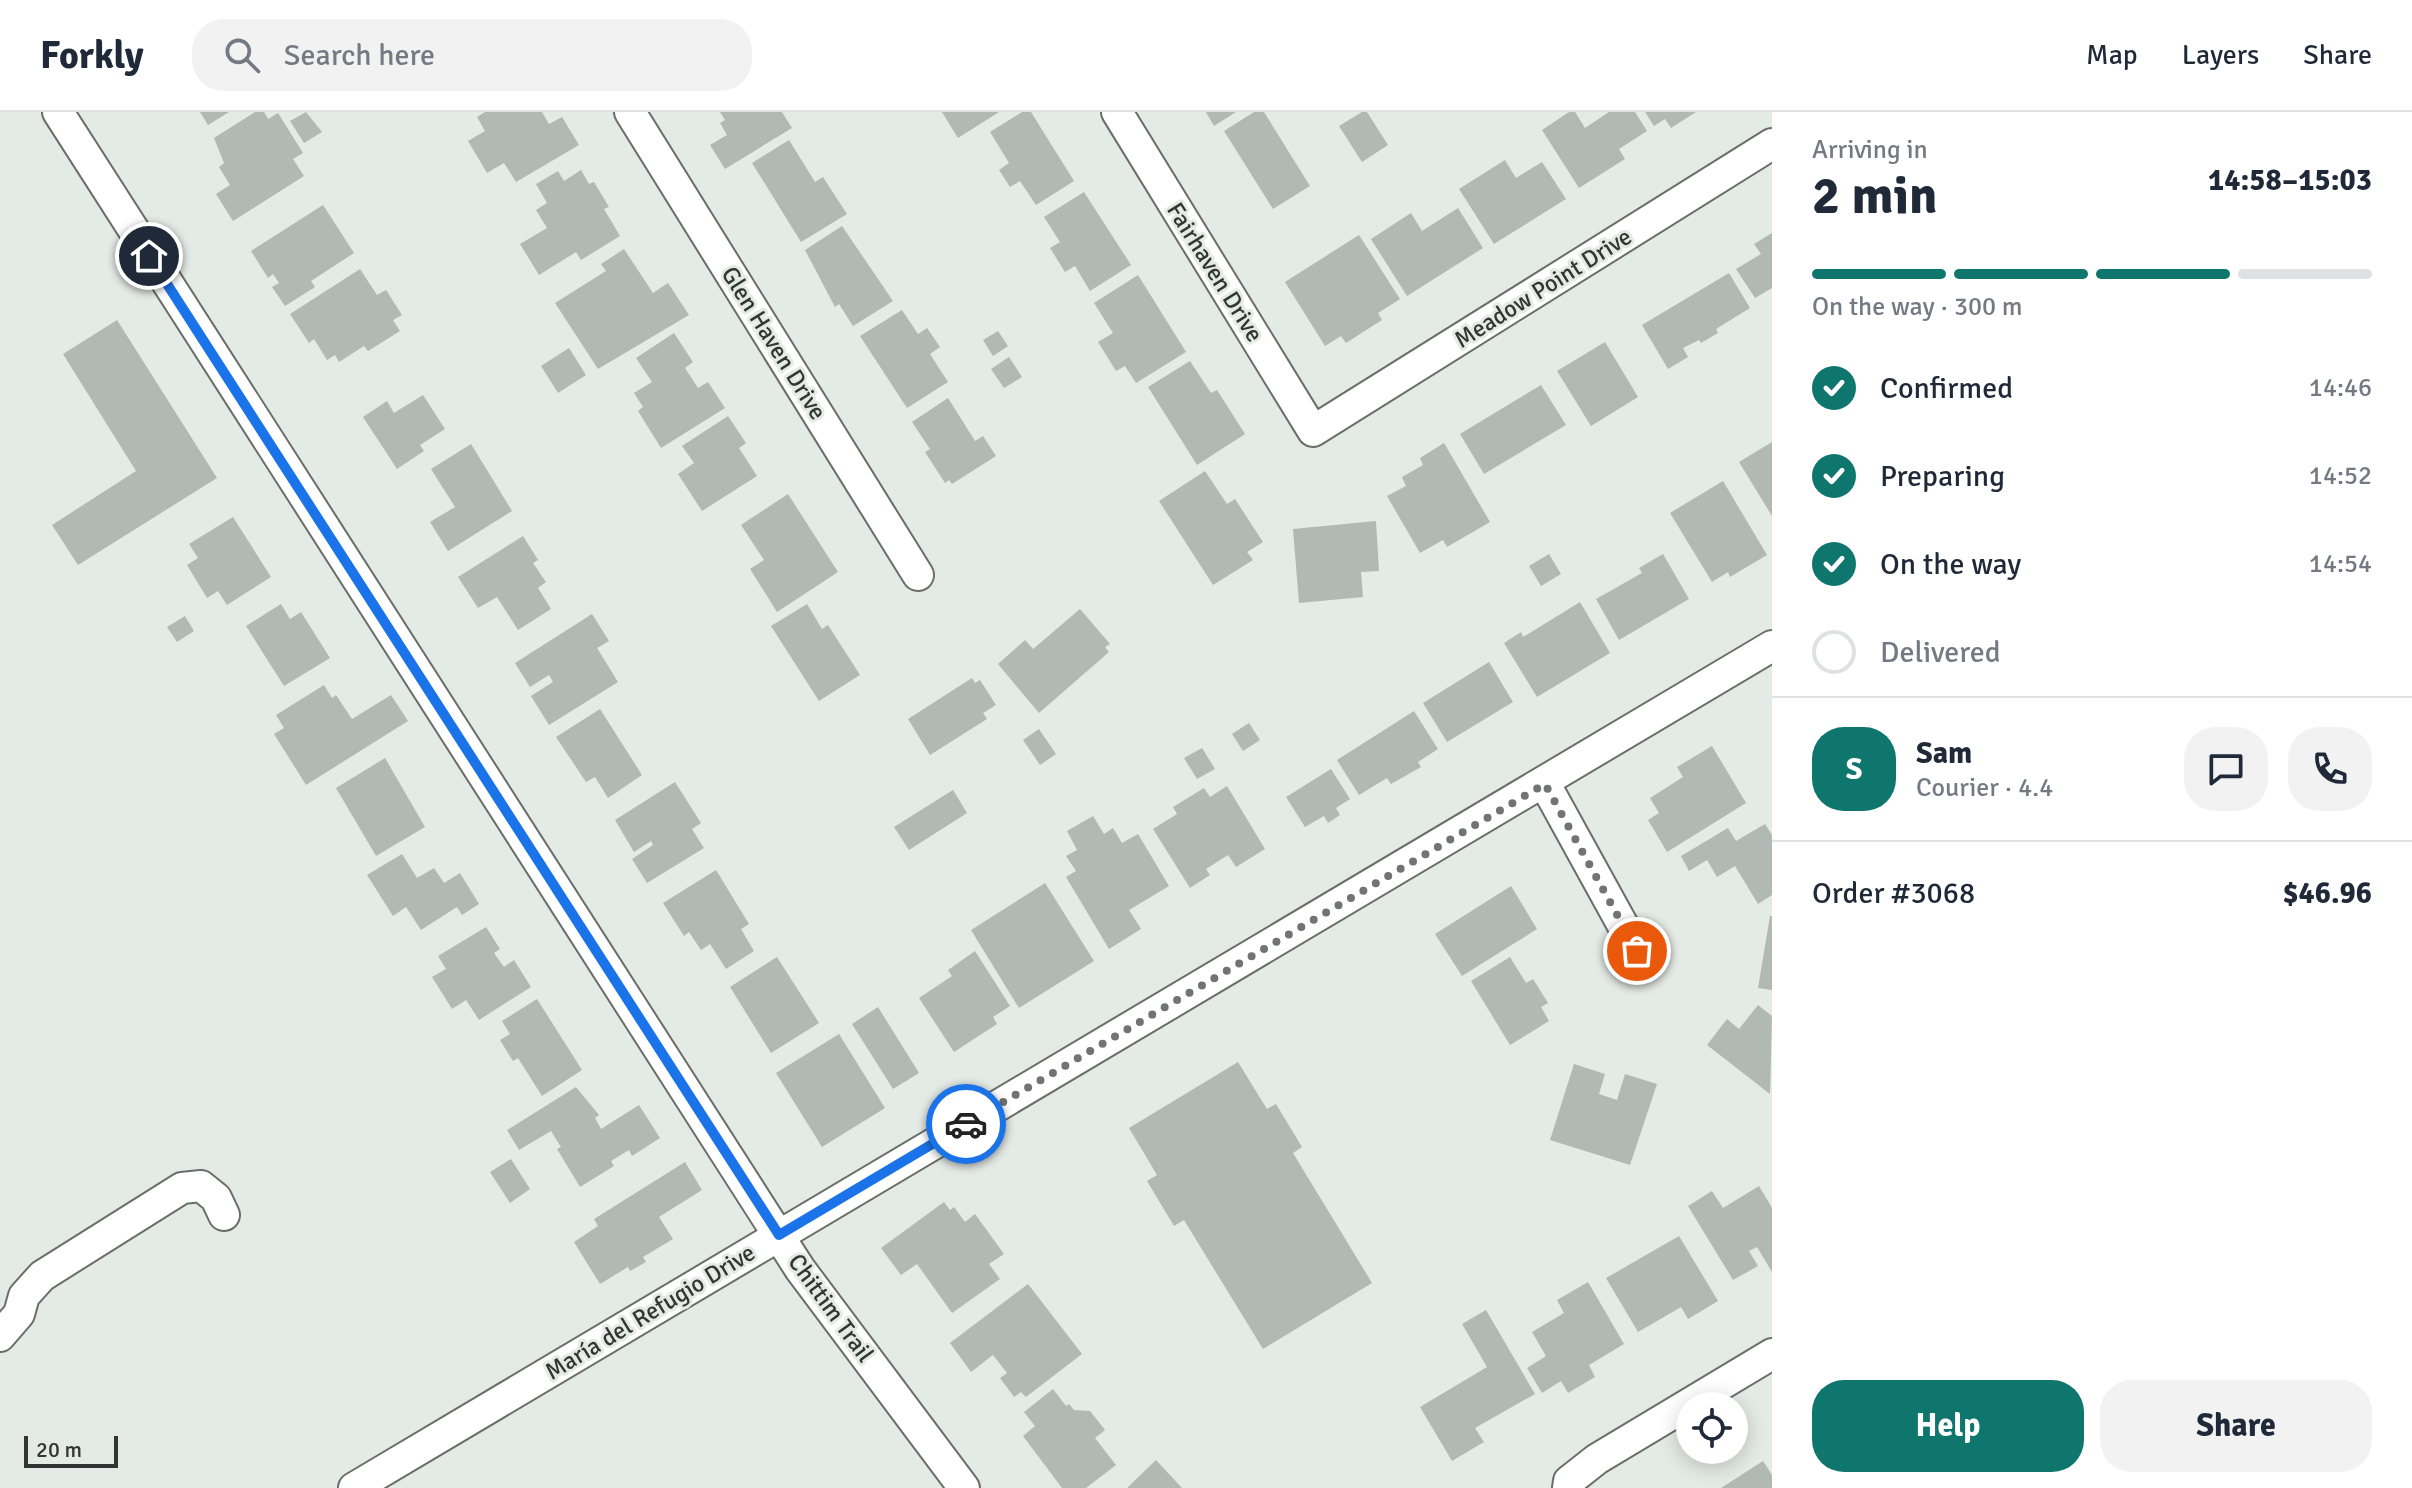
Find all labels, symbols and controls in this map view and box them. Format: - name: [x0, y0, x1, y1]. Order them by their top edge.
- search box: [192, 19, 752, 91]
- text: Forkly: [40, 32, 144, 79]
- icon: search: [220, 33, 264, 77]
- text: Search here: [284, 37, 435, 74]
- text: Map: [2086, 38, 2138, 72]
- text: Layers: [2182, 38, 2259, 72]
- text: Share: [2303, 38, 2372, 72]
- text: Arriving in: [1812, 134, 1928, 166]
- text: 14:58–15:03: [2208, 162, 2372, 199]
- text: 2 min: [1812, 164, 1938, 228]
- street label: Fairhaven Drive: [1160, 197, 1270, 347]
- street label: Meadow Point Drive: [1449, 221, 1637, 355]
- pin: [115, 222, 183, 290]
- icon: home: [127, 234, 171, 278]
- street label: Glen Haven Drive: [715, 261, 833, 425]
- text: On the way · 300 m: [1812, 291, 2022, 323]
- icon: check: [1812, 366, 1856, 410]
- text: Confirmed: [1880, 370, 2013, 407]
- text: 14:46: [2309, 372, 2372, 404]
- icon: check: [1812, 454, 1856, 498]
- text: Preparing: [1880, 458, 2005, 495]
- text: 14:52: [2309, 460, 2372, 492]
- icon: check: [1812, 542, 1856, 586]
- text: On the way: [1880, 546, 2021, 583]
- text: 14:54: [2309, 548, 2372, 580]
- text: Delivered: [1880, 634, 2001, 671]
- button: chat: [2184, 727, 2268, 811]
- button: phone: [2288, 727, 2372, 811]
- text: Sam: [1916, 735, 1972, 772]
- text: S: [1846, 751, 1862, 788]
- text: Courier · 4.4: [1916, 772, 2053, 804]
- text: Order #3068: [1812, 875, 1975, 912]
- text: $46.96: [2282, 875, 2372, 912]
- pin: [1603, 917, 1671, 985]
- icon: bag: [1615, 929, 1659, 973]
- courier: [926, 1084, 1006, 1164]
- icon: car: [944, 1102, 988, 1146]
- street label: María del Refugio Drive: [540, 1237, 760, 1387]
- street label: Chittim Trail: [782, 1248, 880, 1368]
- button: Help: [1812, 1380, 2084, 1472]
- button: Share: [2100, 1380, 2372, 1472]
- map controls: [1676, 1392, 1748, 1464]
- button: locate: [1676, 1392, 1748, 1464]
- scale bar: [24, 1432, 118, 1468]
- text: 20 m: [36, 1436, 82, 1463]

